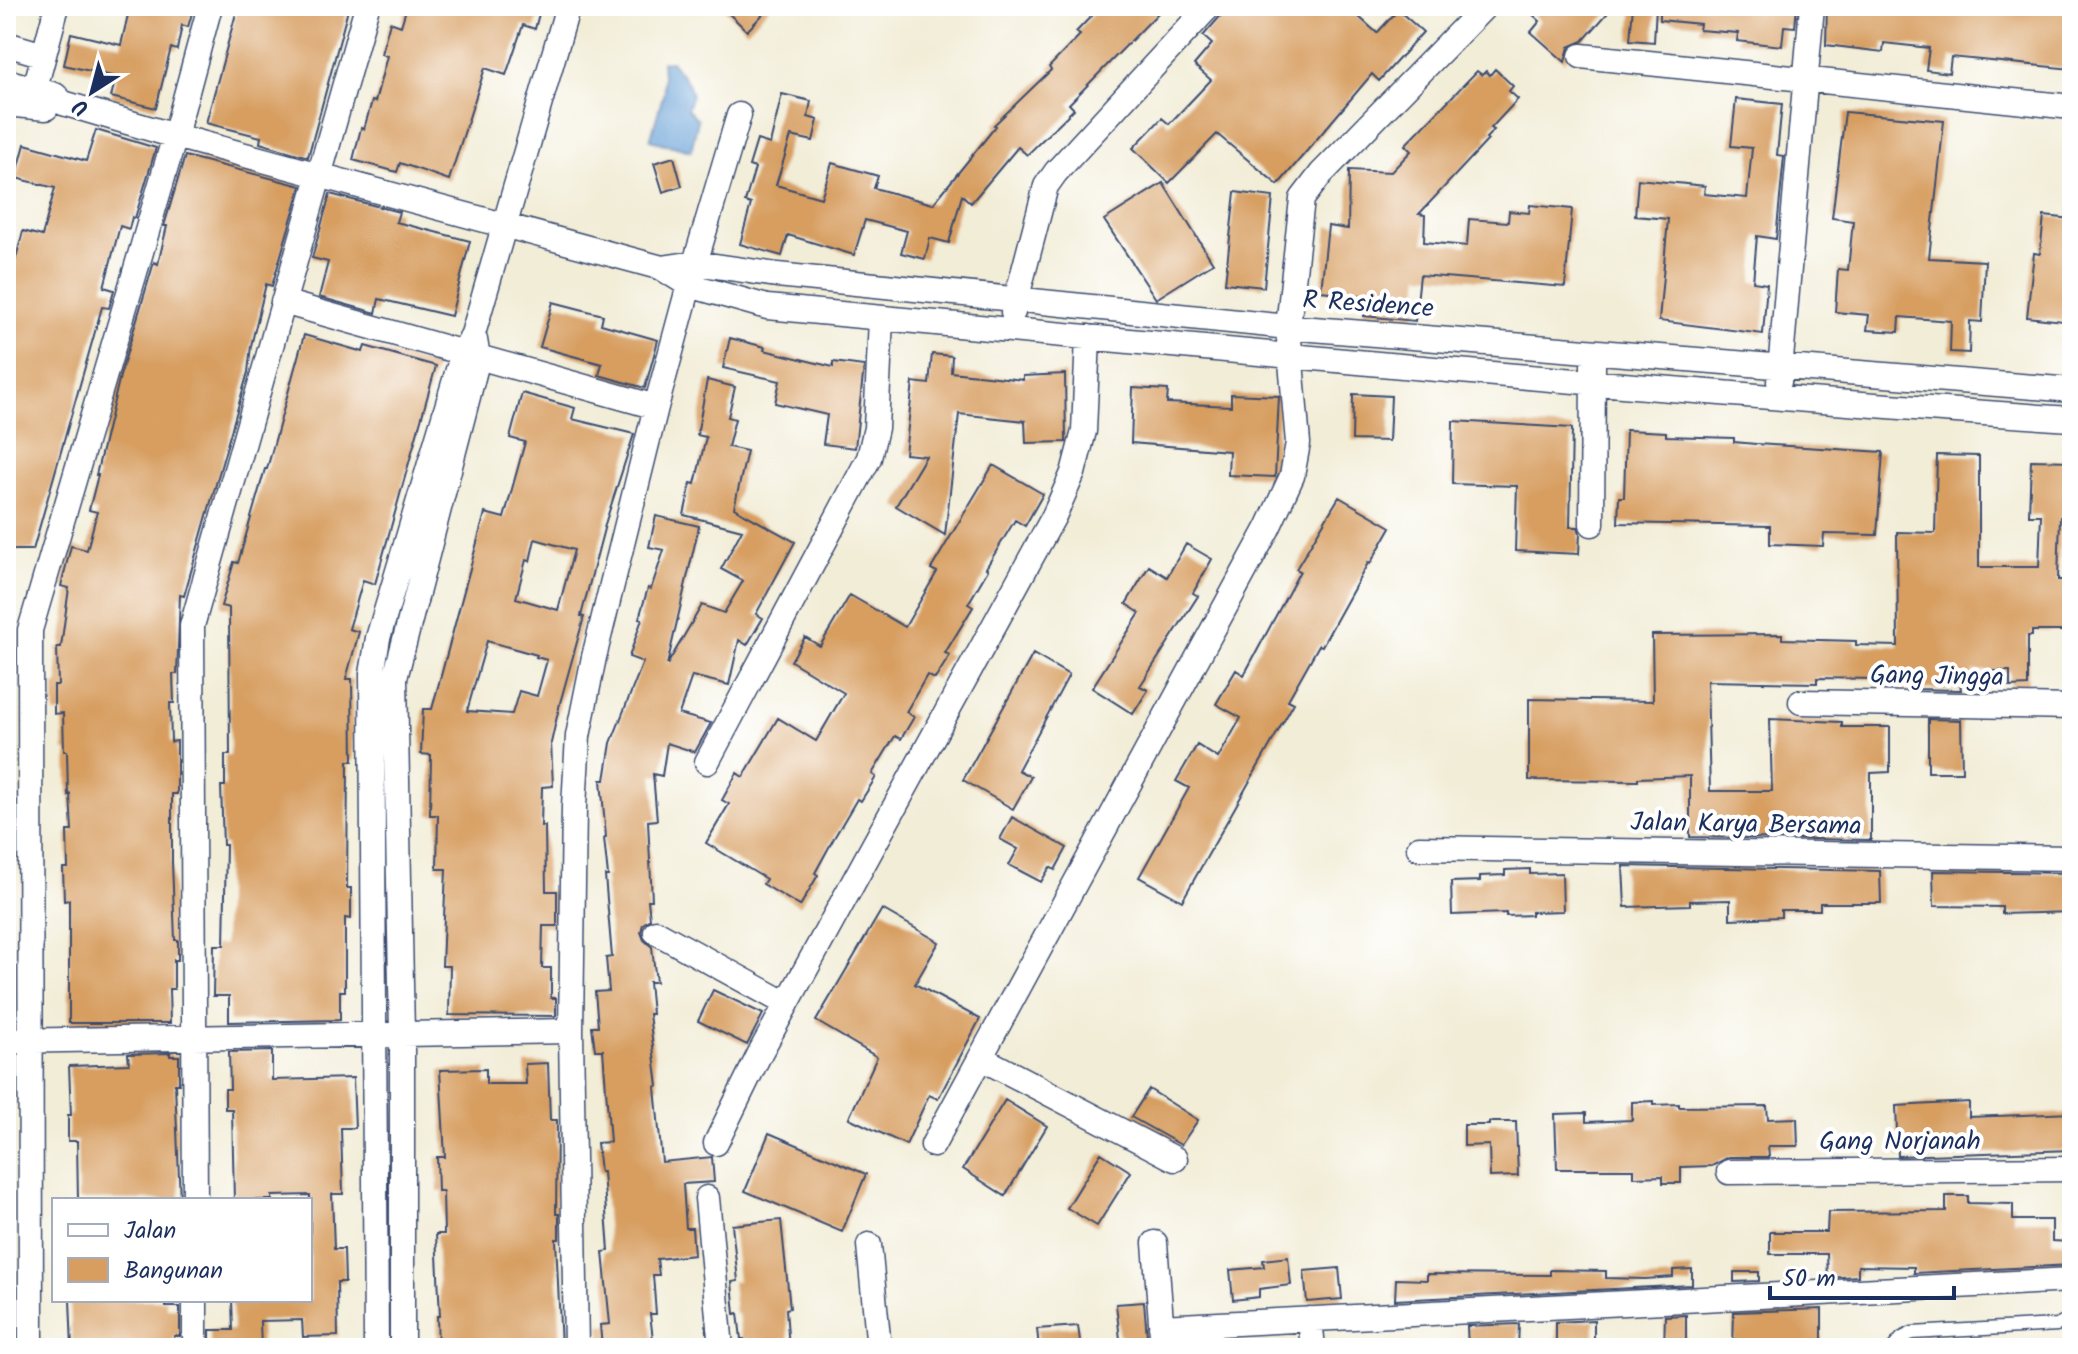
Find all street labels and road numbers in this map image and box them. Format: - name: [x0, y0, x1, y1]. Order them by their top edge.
- street label: R Residence: [1301, 279, 1435, 331]
- street label: Gang Jingga: [1870, 655, 2004, 699]
- street label: Jalan Karya Bersama: [1630, 802, 1862, 848]
- street label: Gang Norjanah: [1819, 1121, 1981, 1163]

